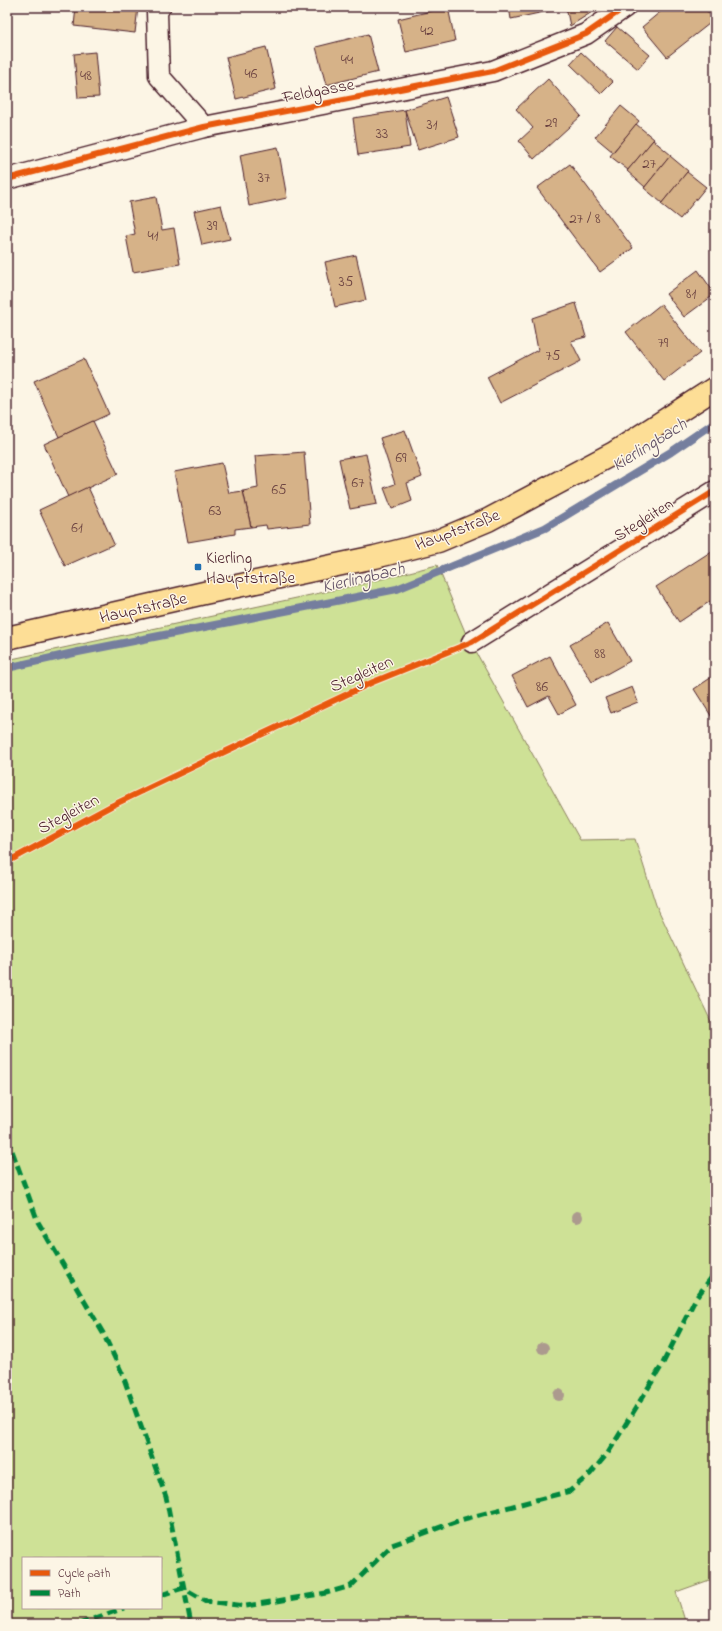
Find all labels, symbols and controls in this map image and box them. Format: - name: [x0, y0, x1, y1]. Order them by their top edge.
- house number: 42: [420, 20, 434, 42]
- house number: 44: [341, 49, 353, 71]
- house number: 46: [245, 63, 258, 85]
- house number: 48: [80, 65, 92, 87]
- street label: Feldgasse: [279, 72, 357, 113]
- house number: 29: [545, 112, 557, 134]
- house number: 31: [427, 114, 438, 136]
- house number: 33: [376, 123, 388, 145]
- house number: 27: [642, 153, 656, 175]
- house number: 37: [258, 167, 270, 189]
- house number: 27 / 8: [569, 208, 601, 230]
- house number: 39: [207, 215, 218, 237]
- house number: 41: [148, 225, 159, 247]
- house number: 35: [339, 271, 354, 293]
- house number: 81: [686, 283, 696, 305]
- house number: 79: [658, 332, 669, 354]
- house number: 75: [546, 345, 561, 367]
- water label: Kierlingbach: [608, 412, 693, 479]
- house number: 69: [395, 447, 407, 469]
- house number: 67: [352, 472, 364, 494]
- house number: 65: [271, 479, 287, 501]
- street label: Stegleiten: [609, 492, 680, 550]
- house number: 63: [209, 500, 221, 522]
- street label: Hauptstraße: [412, 503, 504, 558]
- house number: 61: [71, 517, 83, 539]
- place label: Kierling Hauptstraße: [206, 546, 295, 591]
- water label: Kierlingbach: [320, 557, 408, 601]
- marker: Kierling Hauptstraße: [193, 562, 203, 572]
- street label: Hauptstraße: [97, 586, 190, 631]
- house number: 88: [594, 643, 606, 665]
- street label: Stegleiten: [326, 649, 398, 701]
- house number: 86: [536, 676, 549, 698]
- street label: Stegleiten: [33, 788, 105, 843]
- legend: [22, 1557, 162, 1609]
- text: Cycle path: [58, 1565, 110, 1584]
- text: Path: [58, 1585, 81, 1603]

